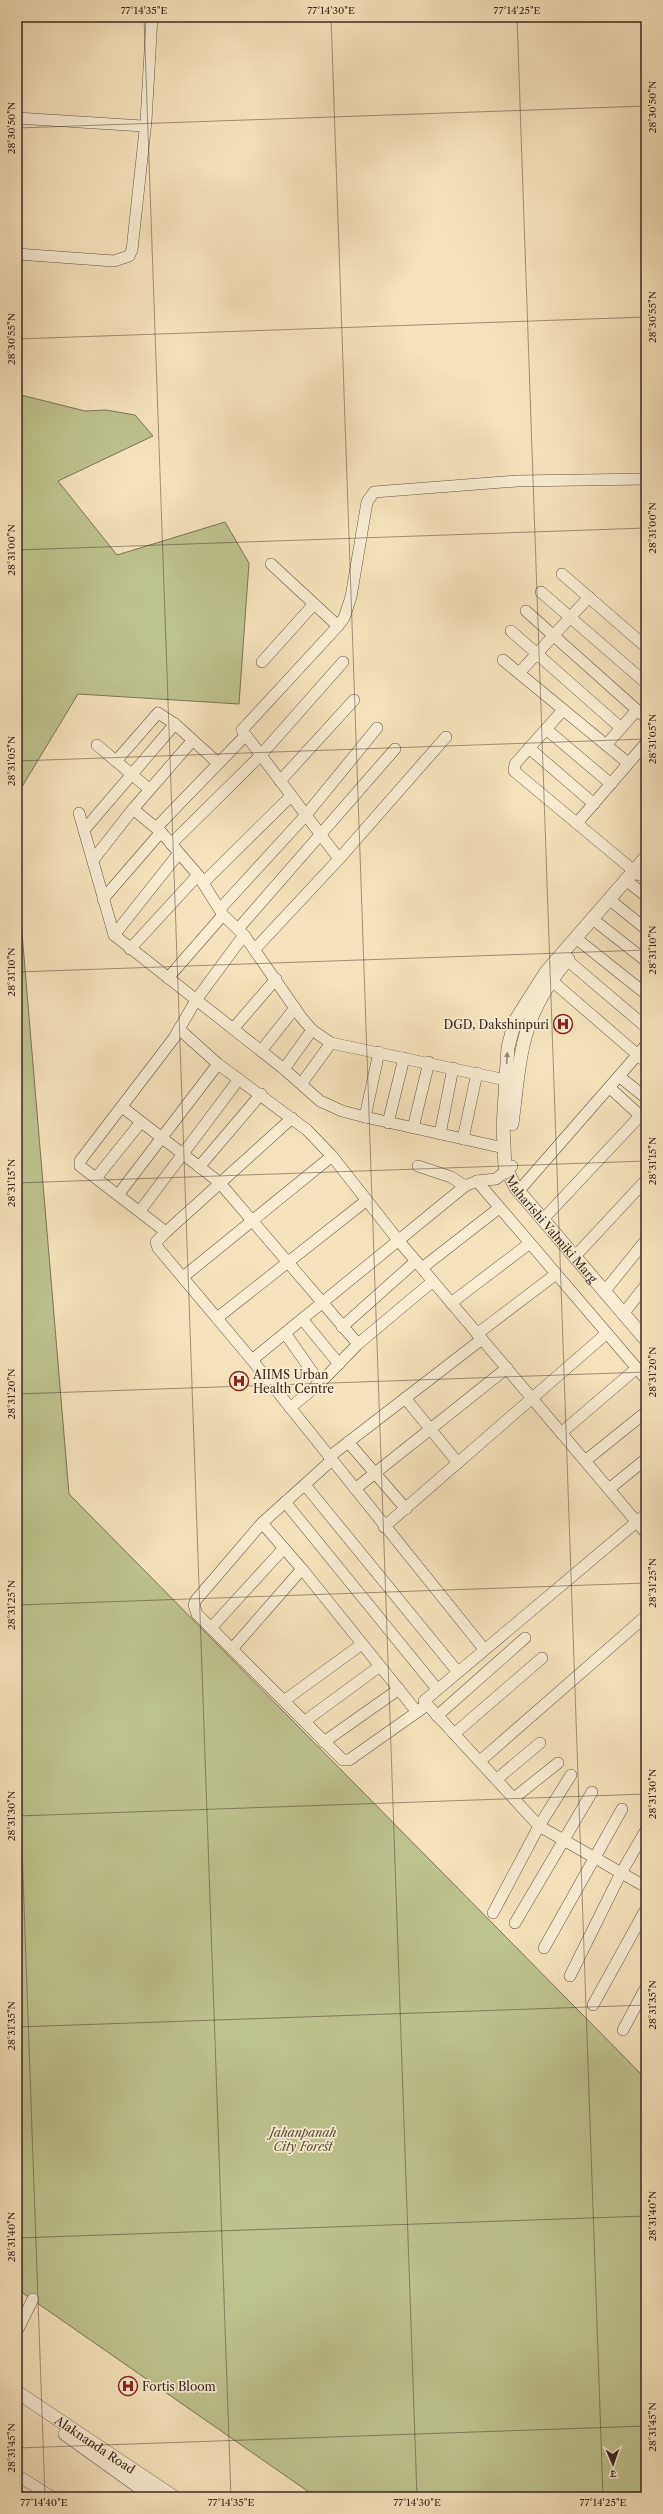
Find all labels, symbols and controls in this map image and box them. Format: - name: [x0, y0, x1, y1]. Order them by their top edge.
- text: 77°14'35"E: [121, 4, 167, 17]
- text: 77°14'30"E: [307, 4, 355, 17]
- text: 77°14'25"E: [494, 4, 541, 17]
- text: 28°30'50"N: [646, 81, 659, 133]
- text: 28°30'50"N: [5, 102, 18, 154]
- text: 28°30'55"N: [646, 291, 659, 343]
- text: 28°30'55"N: [5, 313, 18, 365]
- text: 28°31'00"N: [646, 502, 659, 554]
- text: 28°31'00"N: [5, 524, 18, 576]
- text: 28°31'05"N: [646, 714, 659, 764]
- text: 28°31'05"N: [5, 736, 18, 786]
- text: 28°31'10"N: [646, 925, 659, 975]
- text: 28°31'10"N: [5, 947, 18, 997]
- hospital icon: DGD, Dakshinpuri: [552, 1013, 574, 1035]
- place label: DGD, Dakshinpuri: [443, 1017, 549, 1032]
- one-way arrow: [504, 1051, 510, 1064]
- text: 28°31'15"N: [646, 1137, 659, 1185]
- text: 28°31'15"N: [5, 1159, 18, 1207]
- street label: Maharishi Valmiki Marg: [503, 1172, 601, 1286]
- text: 28°31'20"N: [646, 1347, 659, 1397]
- place label: AIIMS Urban Health Centre: [252, 1367, 334, 1396]
- text: 28°31'20"N: [5, 1369, 18, 1419]
- hospital icon: AIIMS Urban Health Centre: [228, 1370, 250, 1392]
- text: 28°31'25"N: [646, 1558, 659, 1608]
- text: 28°31'25"N: [5, 1580, 18, 1630]
- text: 28°31'30"N: [646, 1769, 659, 1819]
- text: 28°31'30"N: [5, 1791, 18, 1841]
- text: 28°31'35"N: [646, 1980, 659, 2030]
- text: 28°31'35"N: [5, 2001, 18, 2051]
- park label: Jahanpanah City Forest: [266, 2125, 336, 2154]
- text: 28°31'40"N: [646, 2191, 659, 2241]
- text: 28°31'40"N: [5, 2212, 18, 2262]
- hospital icon: Fortis Bloom: [117, 2375, 139, 2397]
- place label: Fortis Bloom: [142, 2379, 216, 2394]
- text: 28°31'45"N: [646, 2402, 659, 2452]
- street label: Alaknanda Road: [51, 2411, 139, 2477]
- text: 28°31'45"N: [5, 2423, 18, 2473]
- north arrow: [593, 2444, 633, 2484]
- text: उ: [609, 2467, 617, 2481]
- text: 77°14'40"E: [20, 2496, 68, 2509]
- text: 77°14'35"E: [208, 2496, 254, 2509]
- text: 77°14'30"E: [393, 2496, 441, 2509]
- text: 77°14'25"E: [580, 2496, 627, 2509]

